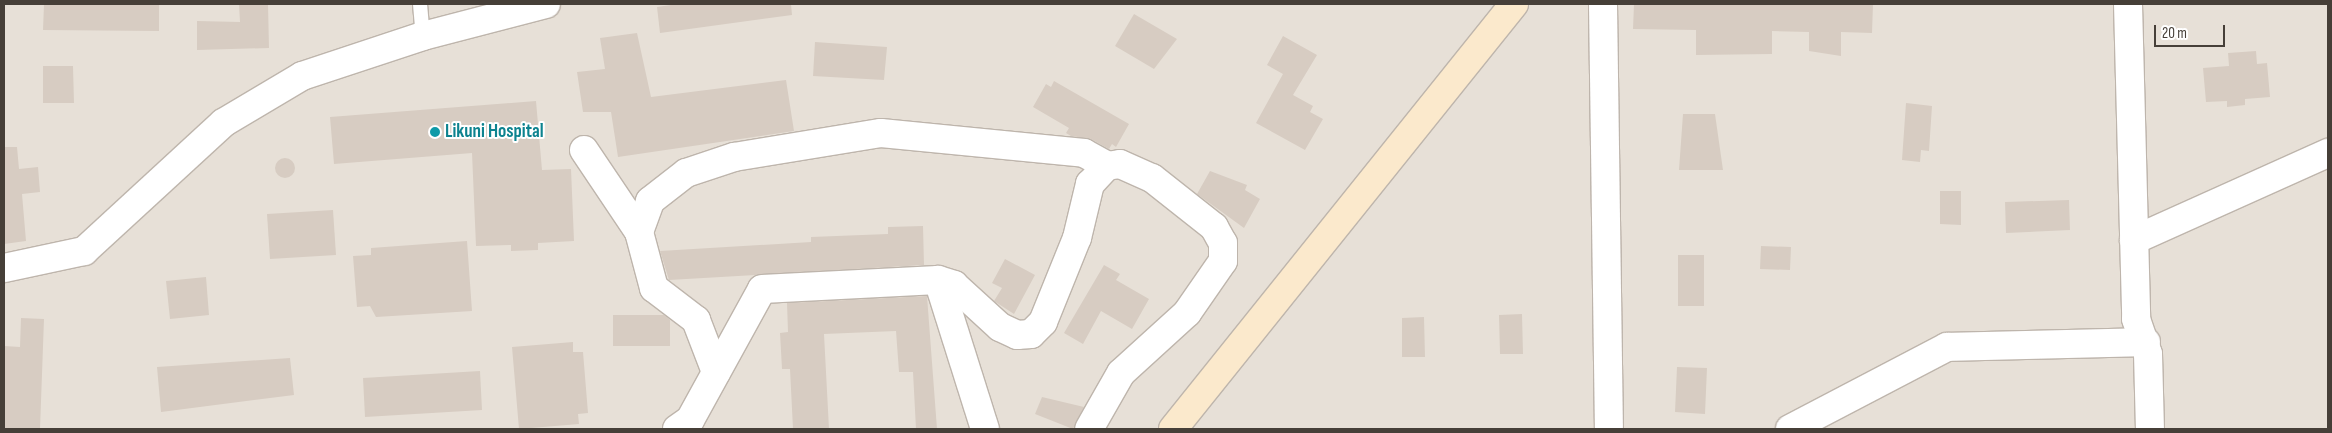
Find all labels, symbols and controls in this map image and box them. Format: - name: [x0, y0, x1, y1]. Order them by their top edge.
- scale bar: [2157, 15, 2228, 47]
- text: 20 m: [2162, 24, 2187, 43]
- place label: Likuni Hospital: [445, 121, 544, 143]
- marker: Likuni Hospital: [429, 126, 441, 138]

